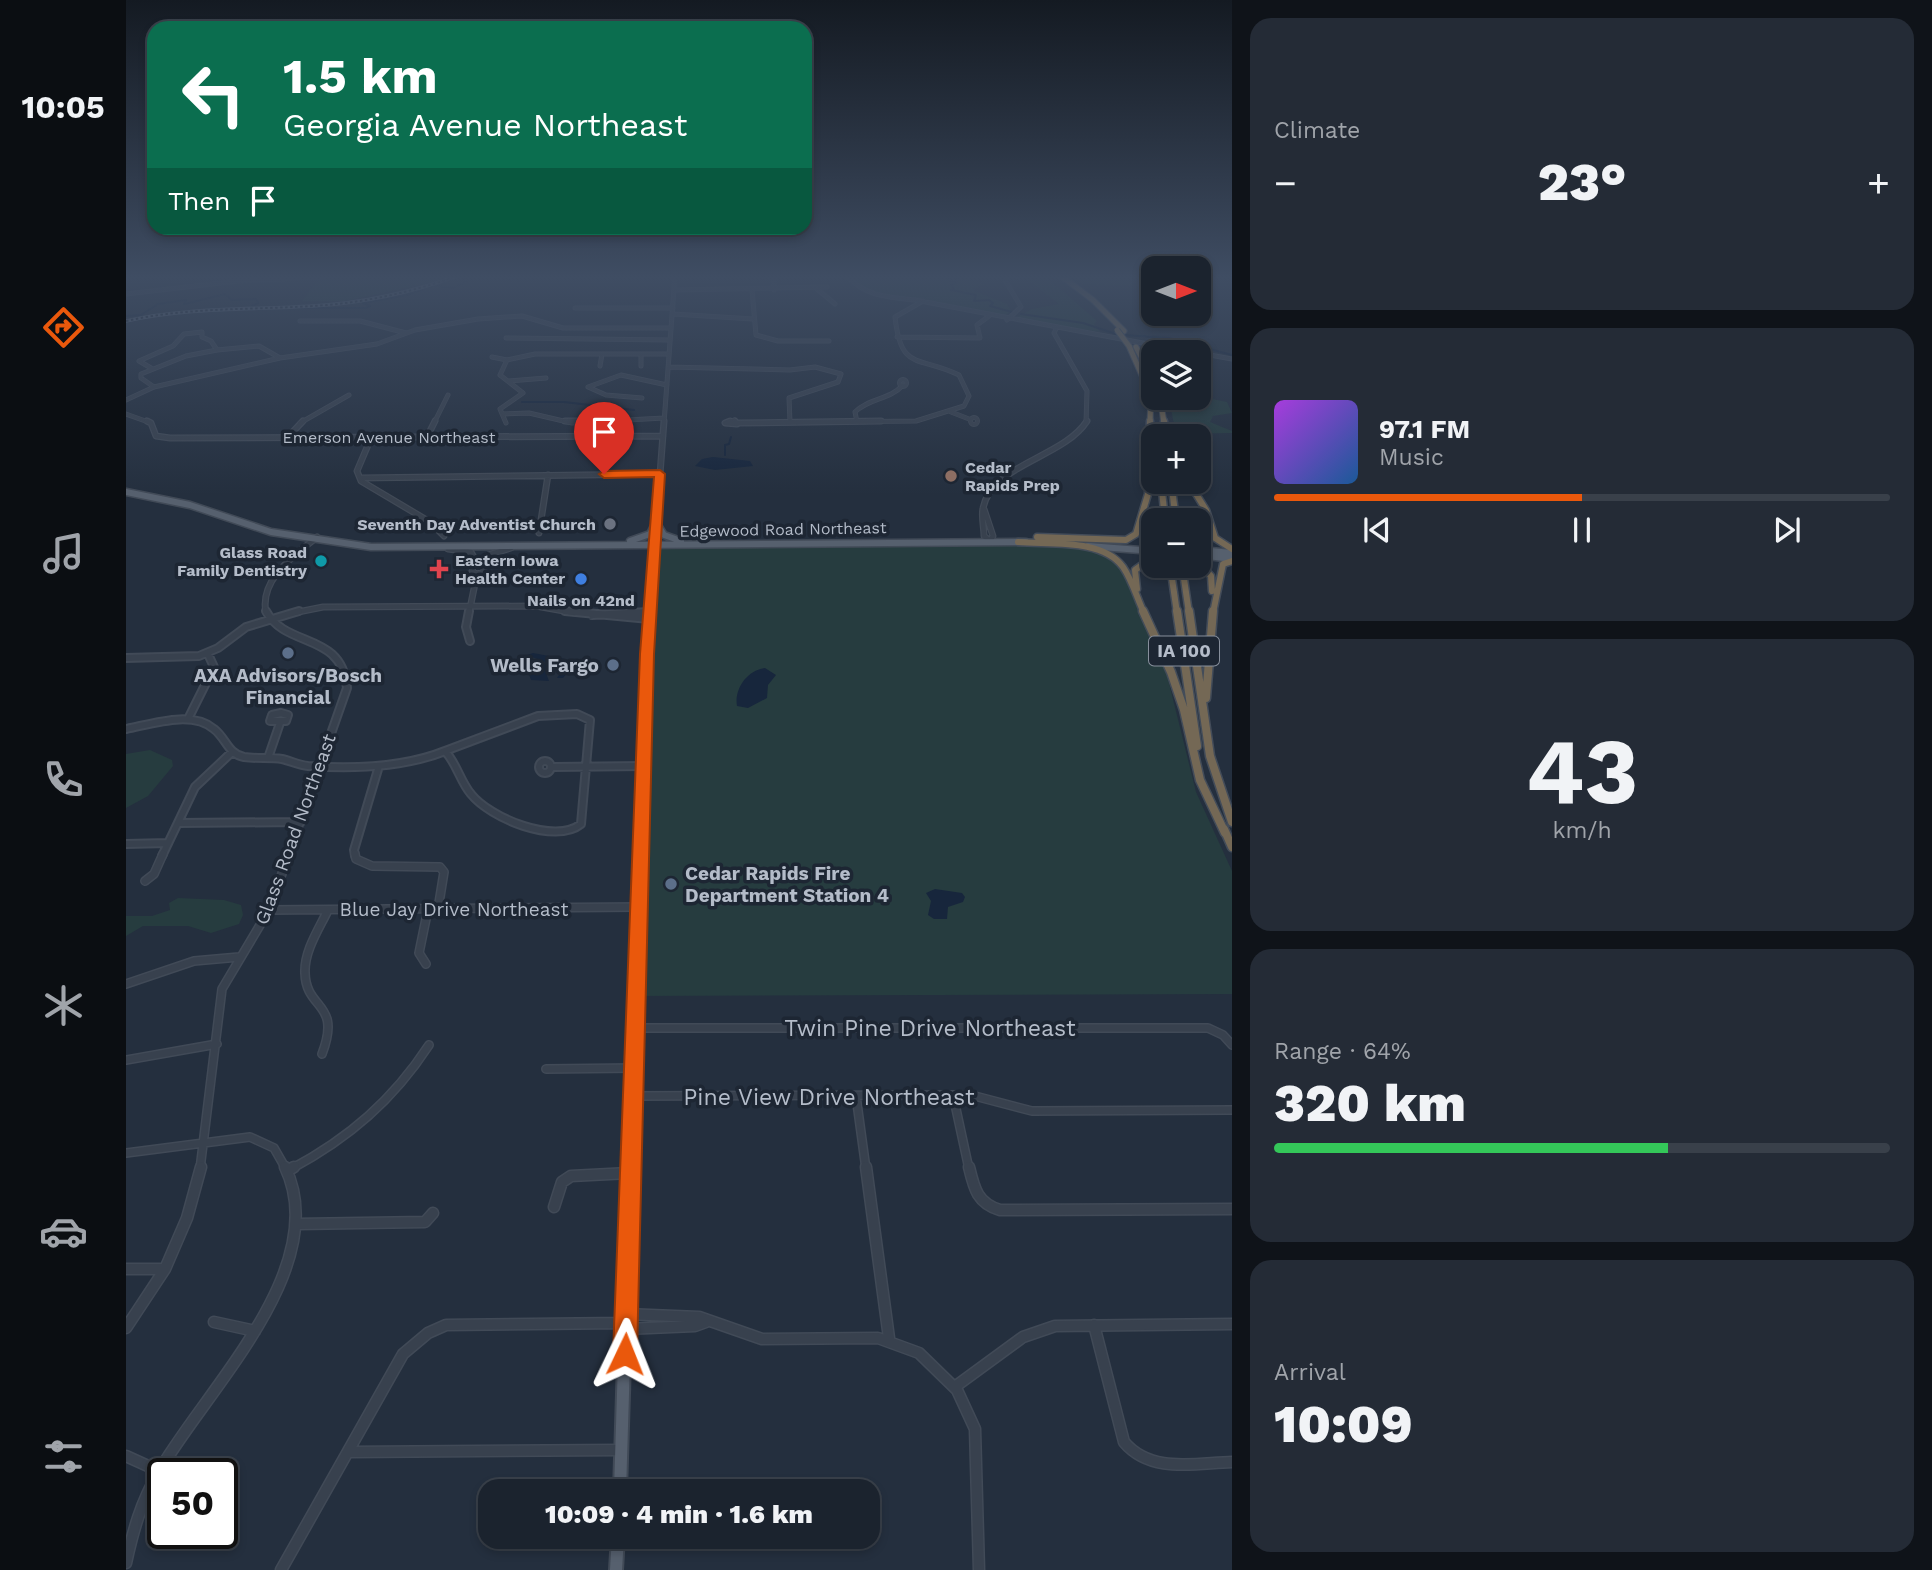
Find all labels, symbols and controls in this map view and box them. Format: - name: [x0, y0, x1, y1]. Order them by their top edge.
- text: 1.5 km: [283, 47, 438, 105]
- icon: left: [168, 49, 259, 140]
- text: 10:05: [21, 88, 105, 126]
- text: Georgia Avenue Northeast: [283, 106, 687, 144]
- text: Climate: [1274, 117, 1360, 144]
- text: 23°: [1538, 152, 1626, 213]
- text: −: [1274, 161, 1297, 205]
- text: +: [1867, 161, 1890, 205]
- icon: arrive: [244, 182, 282, 220]
- text: Then: [168, 186, 230, 216]
- north arrow: [1141, 256, 1211, 326]
- map controls: [1141, 256, 1211, 578]
- icon: directions: [39, 303, 88, 352]
- button: layers: [1141, 340, 1211, 410]
- pin: [574, 402, 634, 474]
- icon: arrive: [585, 413, 623, 451]
- text: 97.1 FM: [1379, 414, 1470, 444]
- button: +: [1141, 424, 1211, 494]
- street label: Emerson Avenue Northeast: [283, 428, 496, 447]
- text: Music: [1379, 444, 1444, 471]
- place label: Cedar Rapids Prep: [965, 458, 1060, 495]
- marker: Cedar Rapids Prep: [943, 468, 959, 484]
- button: −: [1141, 508, 1211, 578]
- icon: previous: [1358, 511, 1396, 549]
- icon: pause: [1563, 511, 1601, 549]
- icon: next: [1768, 511, 1806, 549]
- place label: Seventh Day Adventist Church: [357, 515, 596, 534]
- marker: Seventh Day Adventist Church: [602, 516, 618, 532]
- street label: Edgewood Road Northeast: [679, 518, 887, 541]
- icon: music: [39, 529, 88, 578]
- place label: Glass Road Family Dentistry: [177, 543, 308, 580]
- place label: Eastern Iowa Health Center: [455, 551, 565, 588]
- marker: Glass Road Family Dentistry: [313, 553, 329, 569]
- marker: Eastern Iowa Health Center: [429, 559, 449, 579]
- marker: Nails on 42nd: [573, 571, 589, 587]
- place label: Nails on 42nd: [527, 591, 635, 610]
- road number: IA 100: [1149, 636, 1219, 666]
- marker: AXA Advisors/Bosch Financial: [280, 645, 296, 661]
- place label: Wells Fargo: [490, 654, 599, 677]
- marker: Wells Fargo: [605, 657, 621, 673]
- place label: AXA Advisors/Bosch Financial: [194, 664, 382, 709]
- text: 43: [1526, 718, 1638, 825]
- street label: Glass Road Northeast: [250, 731, 341, 928]
- icon: phone: [39, 755, 88, 804]
- text: km/h: [1552, 817, 1612, 844]
- place label: Cedar Rapids Fire Department Station 4: [685, 862, 889, 907]
- marker: Cedar Rapids Fire Department Station 4: [663, 876, 679, 892]
- street label: Blue Jay Drive Northeast: [340, 898, 568, 921]
- icon: climate: [39, 981, 88, 1030]
- street label: Twin Pine Drive Northeast: [784, 1015, 1076, 1042]
- text: Range · 64%: [1274, 1038, 1411, 1065]
- text: 320 km: [1274, 1073, 1466, 1134]
- street label: Pine View Drive Northeast: [683, 1084, 975, 1111]
- icon: car: [39, 1207, 88, 1256]
- position arrow: [588, 1317, 662, 1391]
- text: Arrival: [1274, 1359, 1346, 1386]
- text: 10:09: [1274, 1394, 1413, 1455]
- icon: filters: [39, 1432, 88, 1481]
- speed limit sign: 50: [147, 1458, 238, 1549]
- text: 10:09 · 4 min · 1.6 km: [545, 1499, 813, 1529]

